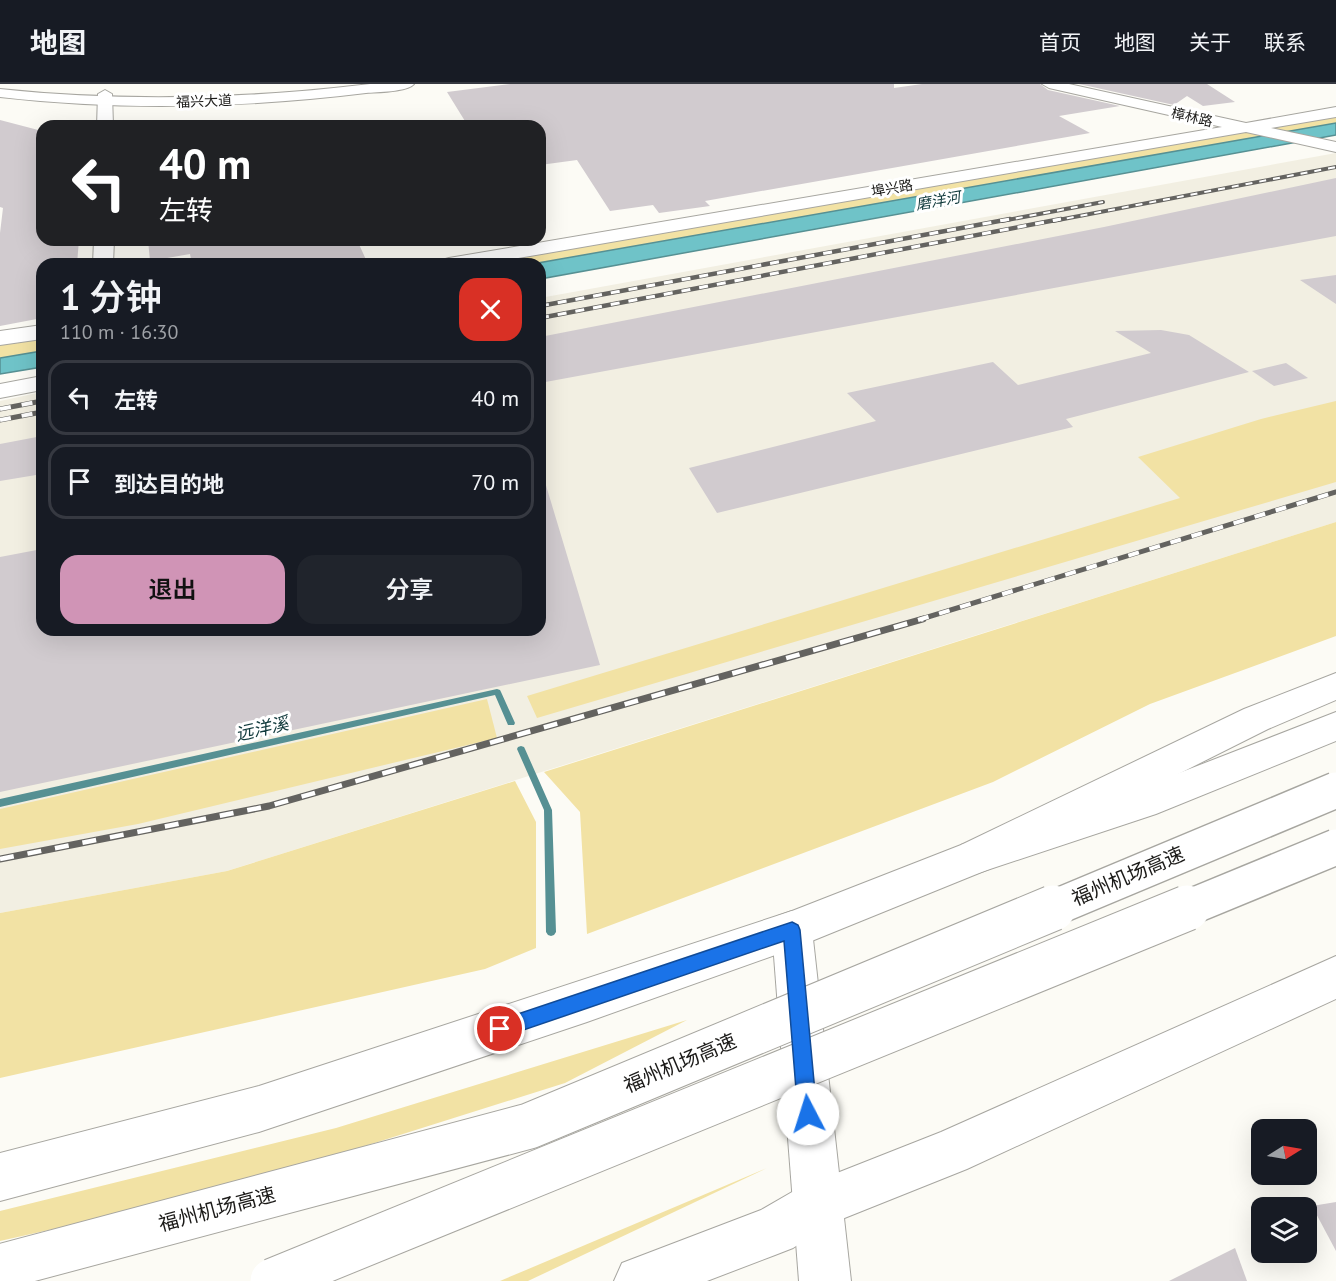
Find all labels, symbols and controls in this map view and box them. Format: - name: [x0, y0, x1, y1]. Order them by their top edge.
- text: 地图: [30, 24, 86, 61]
- text: 首页: [1039, 29, 1081, 56]
- text: 地图: [1114, 29, 1156, 56]
- text: 关于: [1189, 29, 1231, 56]
- text: 联系: [1264, 29, 1306, 56]
- street label: 福兴大道: [176, 91, 232, 111]
- street label: 樟林路: [1170, 104, 1214, 130]
- text: 40 m: [159, 136, 251, 191]
- icon: left: [60, 144, 138, 222]
- street label: 埠兴路: [870, 175, 914, 201]
- water label: 磨洋河: [914, 187, 965, 214]
- text: 左转: [159, 193, 213, 227]
- text: 1 分钟: [60, 273, 162, 320]
- button: close: [459, 278, 522, 341]
- text: 110 m · 16:30: [60, 319, 178, 345]
- icon: left: [63, 381, 96, 414]
- text: 40 m: [471, 384, 519, 412]
- text: 左转: [114, 386, 158, 414]
- icon: arrive: [63, 465, 96, 498]
- text: 70 m: [471, 468, 519, 496]
- text: 到达目的地: [114, 470, 224, 498]
- button: 退出: [60, 555, 285, 624]
- button: 分享: [297, 555, 522, 624]
- water label: 远洋溪: [233, 711, 293, 746]
- street label: 福州机场高速: [1068, 841, 1188, 911]
- pin: [474, 1003, 525, 1054]
- icon: arrive: [483, 1012, 516, 1045]
- street label: 福州机场高速: [620, 1028, 740, 1098]
- position arrow: [776, 1082, 840, 1146]
- north arrow: [1251, 1119, 1317, 1185]
- map controls: [1251, 1119, 1317, 1263]
- street label: 福州机场高速: [156, 1181, 278, 1237]
- button: layers: [1251, 1197, 1317, 1263]

